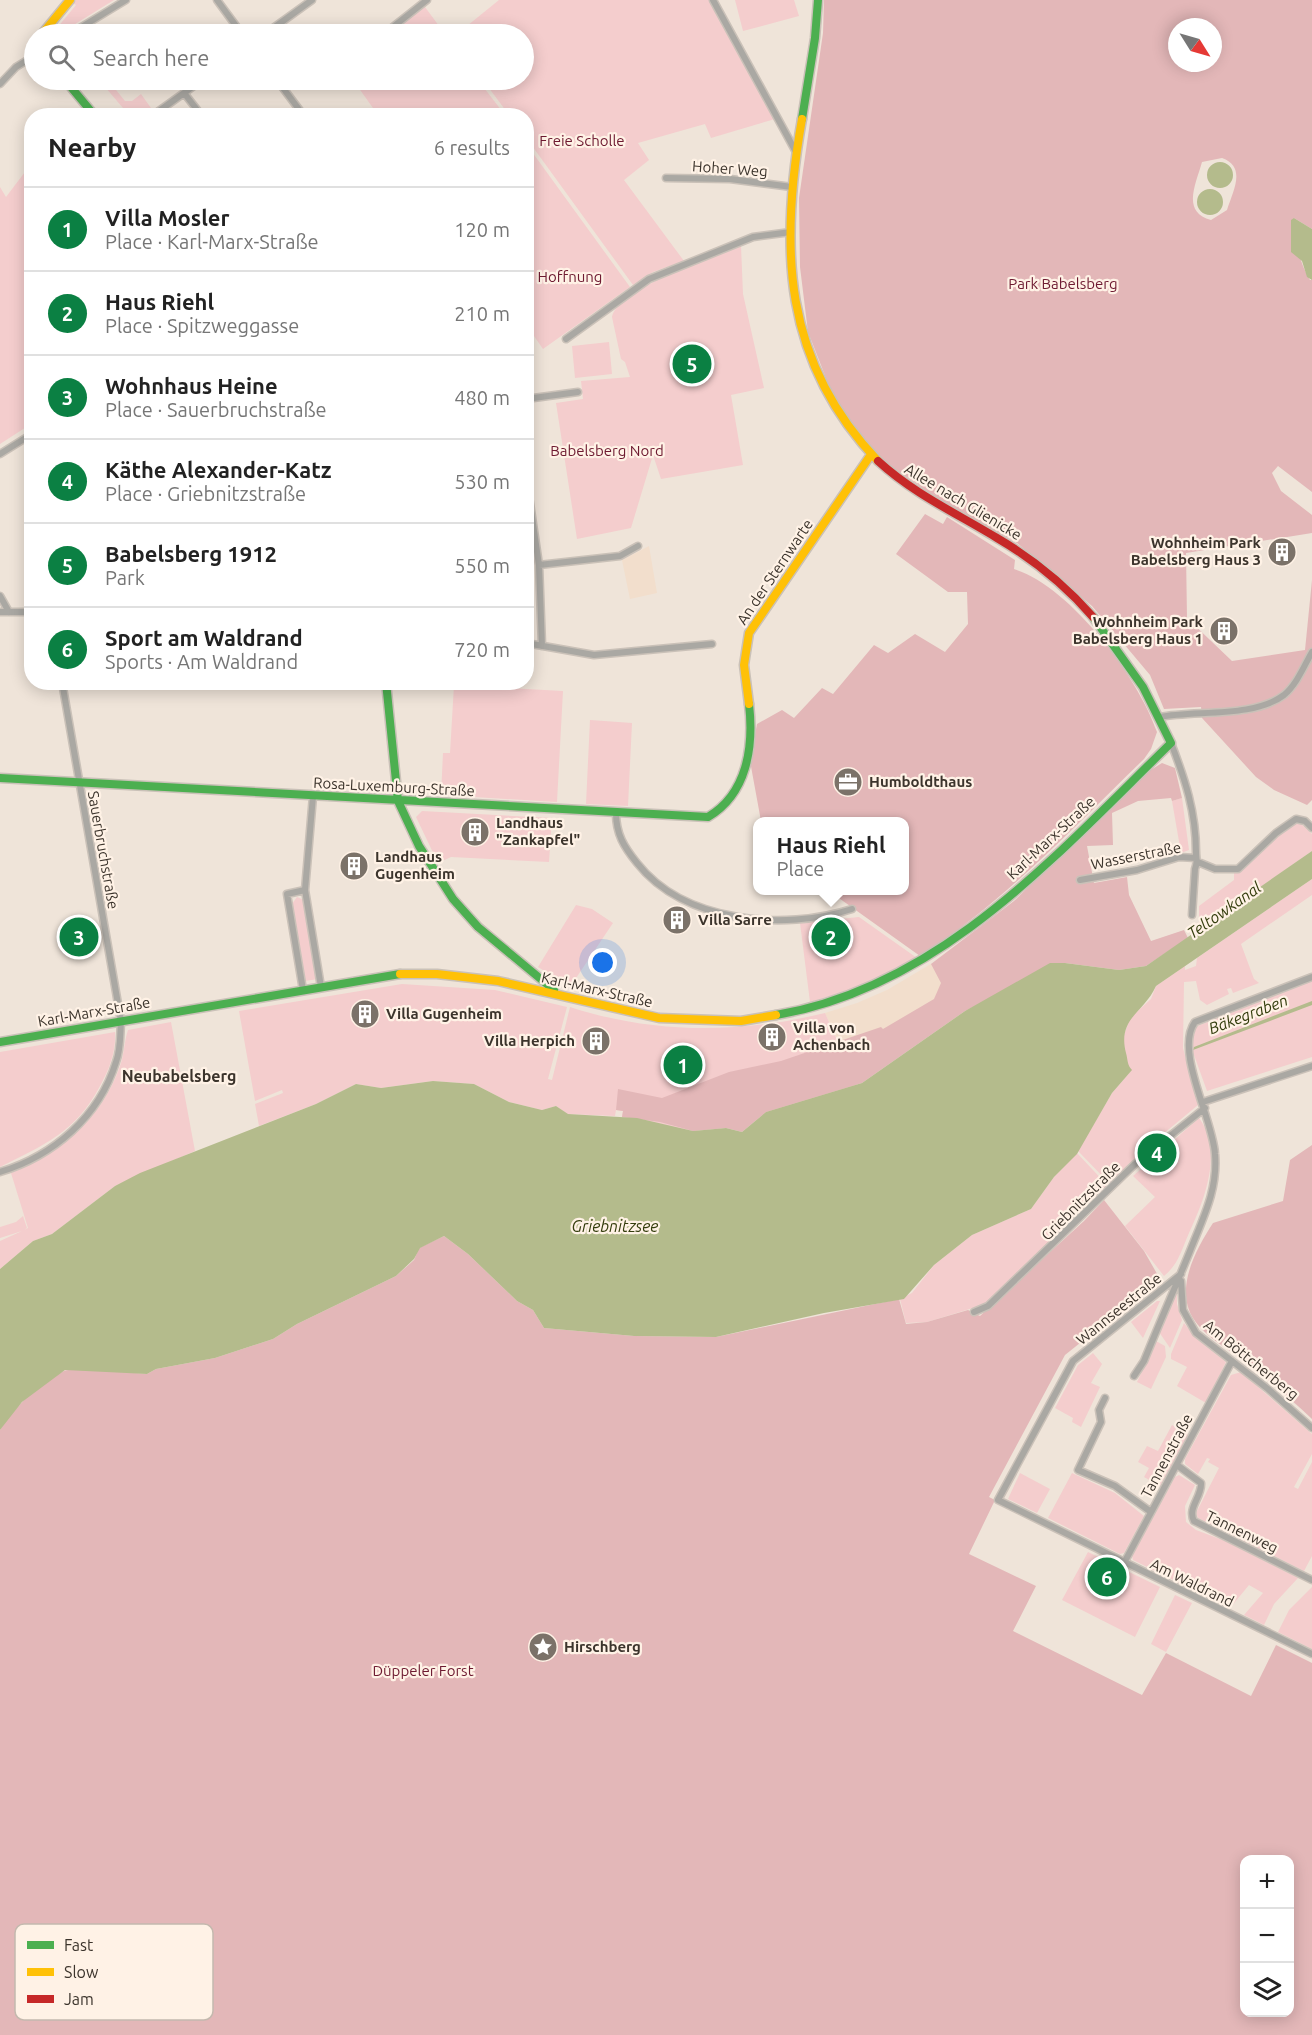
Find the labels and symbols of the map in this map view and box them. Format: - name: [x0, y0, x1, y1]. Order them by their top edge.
- north arrow: [1168, 18, 1222, 72]
- park label: Freie Scholle: [539, 132, 625, 149]
- street label: Hoher Weg: [692, 157, 768, 180]
- park label: Hoffnung: [538, 268, 602, 285]
- park label: Park Babelsberg: [1008, 275, 1118, 292]
- pin: 5: [672, 342, 712, 386]
- park label: Babelsberg Nord: [550, 442, 664, 459]
- street label: Allee nach Glienicke: [902, 460, 1025, 543]
- street label: An der Sternwarte: [733, 516, 816, 628]
- place label: Wohnheim Park Babelsberg Haus 3: [1131, 534, 1262, 568]
- building icon: Wohnheim Park Babelsberg Haus 3: [1266, 536, 1298, 568]
- place label: Wohnheim Park Babelsberg Haus 1: [1073, 613, 1204, 647]
- building icon: Wohnheim Park Babelsberg Haus 1: [1208, 615, 1240, 647]
- office icon: Humboldthaus: [832, 766, 864, 798]
- place label: Humboldthaus: [869, 773, 972, 790]
- street label: Rosa-Luxemburg-Straße: [313, 774, 475, 799]
- street label: Sauerbruchstraße: [85, 789, 122, 910]
- street label: Karl-Marx-Straße: [1003, 793, 1098, 883]
- place label: Landhaus "Zankapfel": [496, 814, 580, 848]
- building icon: Landhaus "Zankapfel": [459, 816, 491, 848]
- street label: Wasserstraße: [1089, 838, 1182, 873]
- place label: Landhaus Gugenheim: [375, 848, 455, 882]
- building icon: Landhaus Gugenheim: [338, 850, 370, 882]
- water label: Teltowkanal: [1184, 878, 1265, 942]
- building icon: Villa Sarre: [661, 904, 693, 936]
- place label: Villa Sarre: [698, 911, 772, 928]
- pin: 3: [60, 914, 98, 960]
- pin: 2: [812, 914, 850, 960]
- your location: [588, 948, 617, 977]
- street label: Karl-Marx-Straße: [540, 968, 654, 1011]
- water label: Bäkegraben: [1206, 991, 1290, 1037]
- street label: Karl-Marx-Straße: [36, 993, 151, 1030]
- building icon: Villa Gugenheim: [349, 998, 381, 1030]
- place label: Villa Gugenheim: [386, 1005, 502, 1022]
- place label: Villa von Achenbach: [793, 1019, 870, 1053]
- building icon: Villa von Achenbach: [756, 1021, 788, 1053]
- building icon: Villa Herpich: [580, 1025, 612, 1057]
- place label: Villa Herpich: [484, 1032, 575, 1049]
- pin: 1: [664, 1042, 702, 1088]
- district label: Neubabelsberg: [122, 1067, 236, 1085]
- pin: 4: [1138, 1130, 1176, 1176]
- street label: Griebnitzstraße: [1038, 1158, 1124, 1244]
- water label: Griebnitzsee: [572, 1217, 658, 1235]
- street label: Wannseestraße: [1073, 1269, 1165, 1348]
- street label: Am Böttcherberg: [1200, 1316, 1302, 1403]
- street label: Tannenstraße: [1137, 1411, 1196, 1501]
- street label: Tannenweg: [1203, 1507, 1281, 1556]
- pin: 6: [1088, 1554, 1126, 1600]
- street label: Am Waldrand: [1148, 1555, 1237, 1610]
- place icon: Hirschberg: [527, 1631, 559, 1663]
- place label: Hirschberg: [564, 1638, 641, 1655]
- park label: Düppeler Forst: [372, 1662, 474, 1679]
- legend: [15, 1924, 213, 2020]
- text: Fast: [64, 1936, 94, 1954]
- text: Slow: [64, 1963, 99, 1981]
- text: Jam: [64, 1990, 94, 2008]

